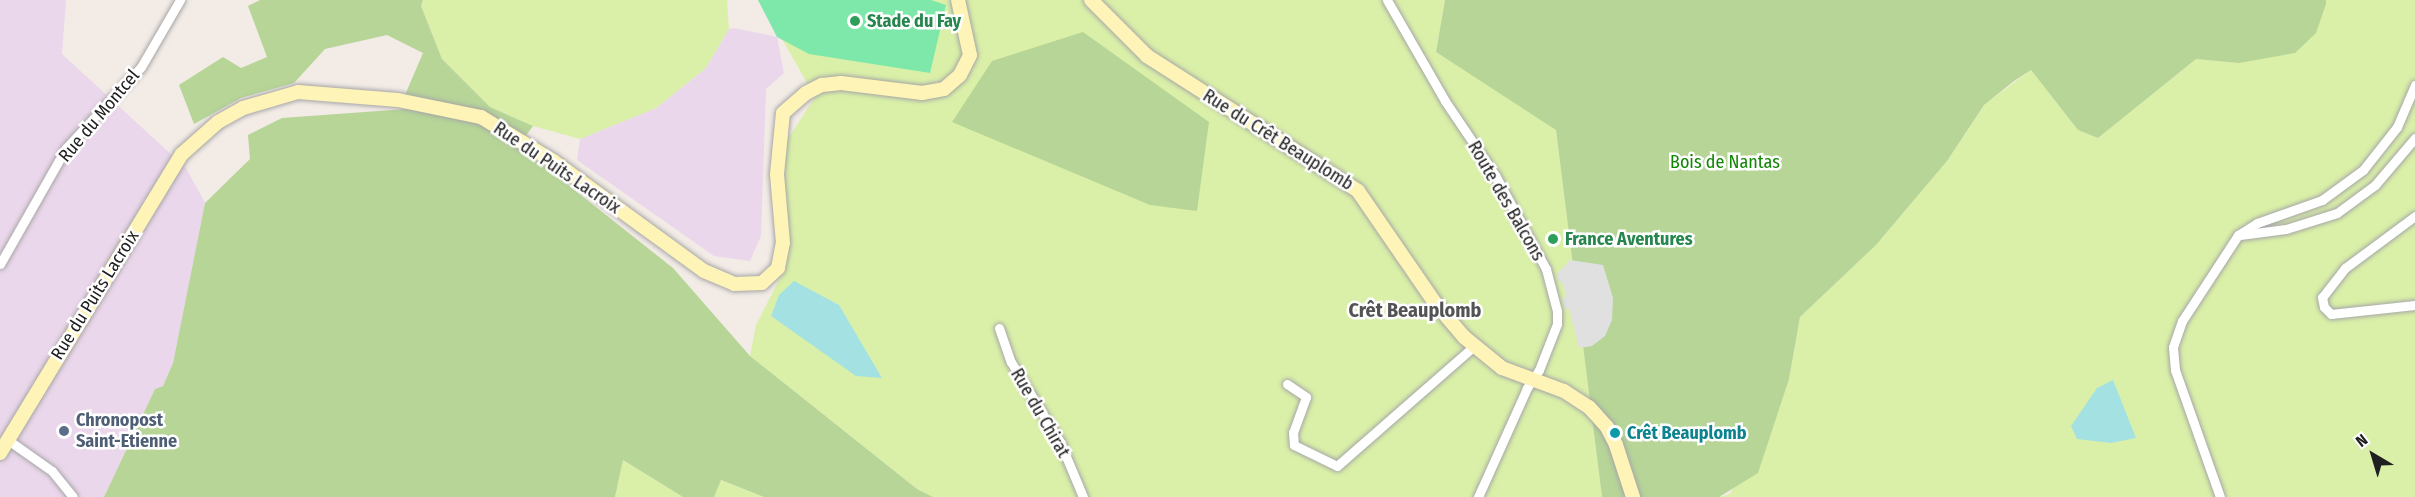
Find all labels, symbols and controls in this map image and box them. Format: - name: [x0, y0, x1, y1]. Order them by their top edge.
- place label: Stade du Fay: [867, 10, 961, 32]
- marker: Stade du Fay: [848, 14, 862, 28]
- street label: Rue du Montcel: [54, 65, 144, 167]
- street label: Rue du Crêt Beauplomb: [1199, 85, 1357, 195]
- street label: Rue du Puits Lacroix: [489, 118, 625, 218]
- street label: Route des Balcons: [1463, 137, 1549, 265]
- park label: Bois de Nantas: [1670, 151, 1780, 173]
- street label: Rue du Puits Lacroix: [47, 226, 143, 364]
- place label: France Aventures: [1565, 228, 1693, 250]
- marker: France Aventures: [1546, 232, 1560, 246]
- district label: Crêt Beauplomb: [1349, 298, 1481, 322]
- street label: Rue du Chirat: [1006, 365, 1074, 461]
- place label: Chronopost Saint-Etienne: [76, 410, 177, 452]
- place label: Crêt Beauplomb: [1627, 422, 1747, 444]
- marker: Chronopost Saint-Etienne: [57, 424, 71, 438]
- north arrow: [2343, 425, 2403, 485]
- marker: Crêt Beauplomb: [1608, 426, 1622, 440]
- text: N: [2352, 430, 2371, 451]

